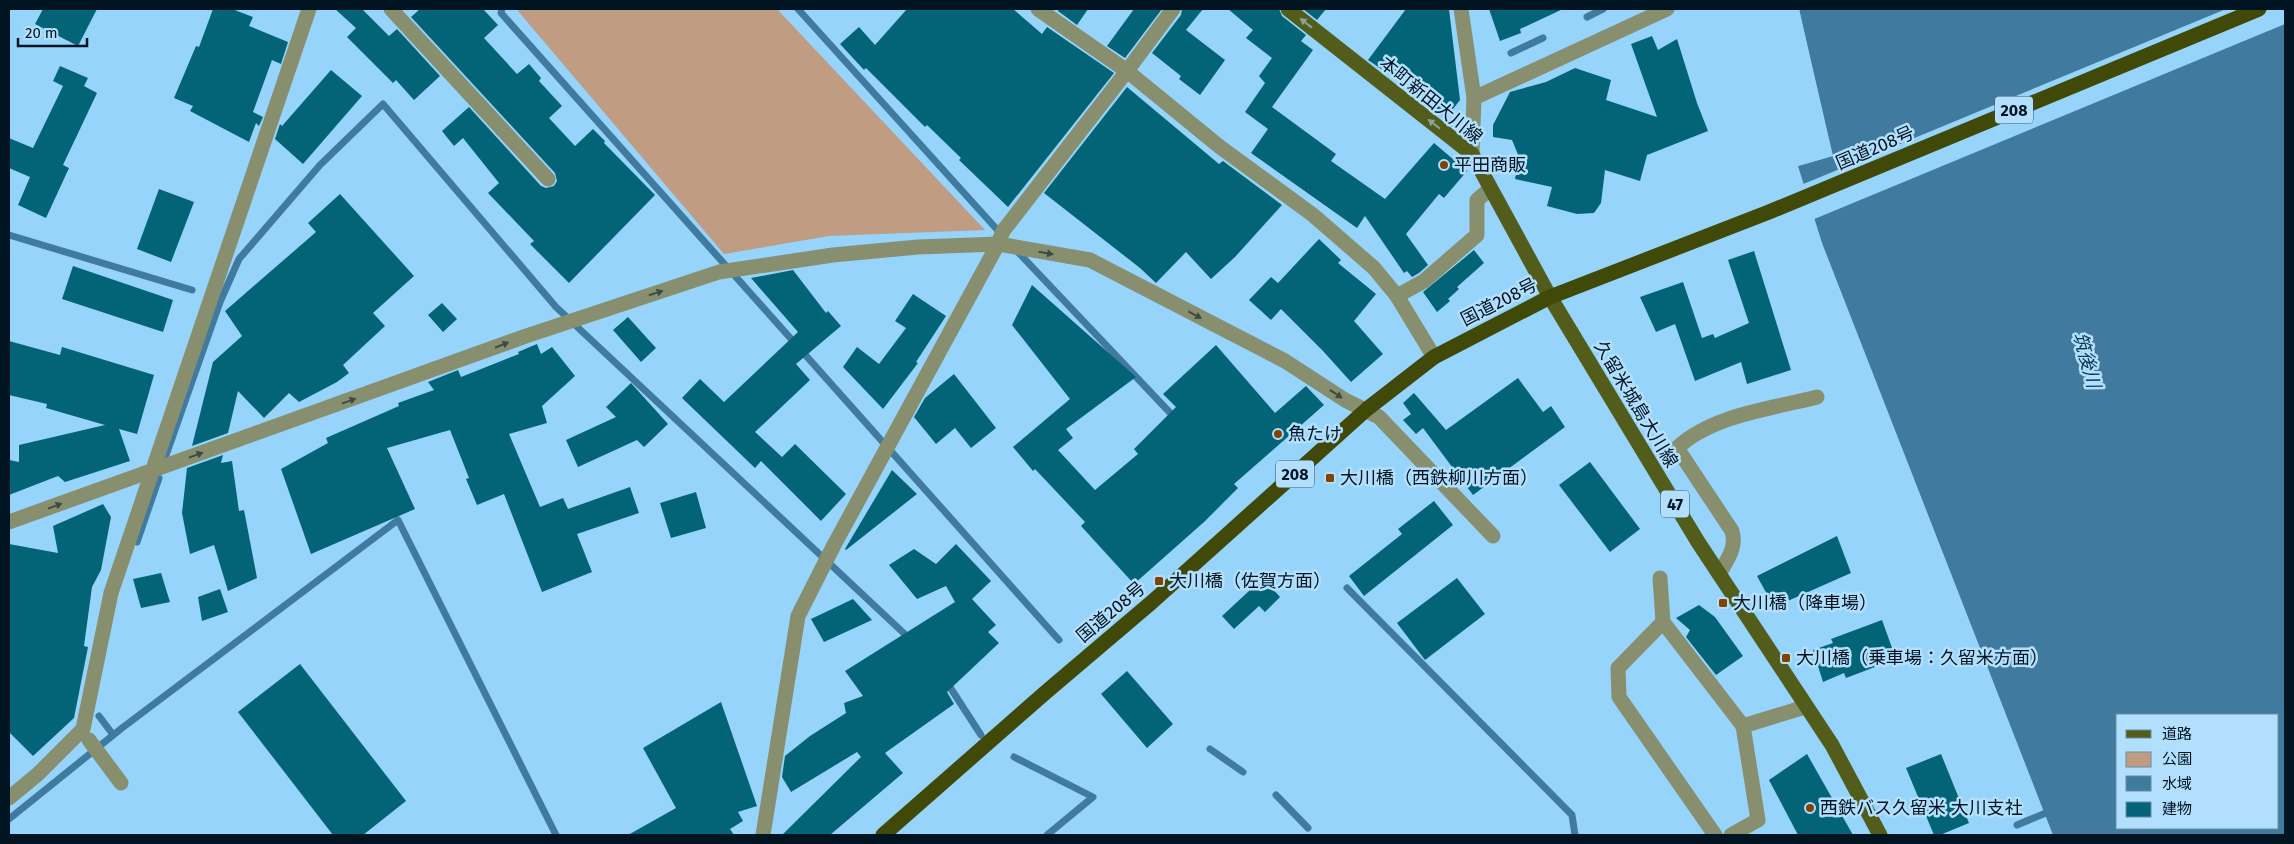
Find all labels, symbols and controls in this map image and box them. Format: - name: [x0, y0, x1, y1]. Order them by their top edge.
- scale bar: [18, 15, 86, 47]
- one-way arrow: [1300, 18, 1313, 29]
- text: 20 m: [25, 24, 58, 42]
- street label: 本町新田大川線: [1375, 52, 1487, 148]
- road number: 208: [1995, 96, 2033, 124]
- one-way arrow: [1427, 119, 1441, 129]
- street label: 国道208号: [1833, 122, 1917, 174]
- place label: 平田商販: [1454, 154, 1526, 176]
- marker: 平田商販: [1438, 159, 1450, 171]
- one-way arrow: [1039, 249, 1055, 257]
- street label: 国道208号: [1457, 273, 1541, 331]
- one-way arrow: [648, 289, 663, 296]
- one-way arrow: [1187, 311, 1202, 319]
- water label: 筑後川: [2069, 329, 2106, 392]
- street label: 久留米城島大川線: [1589, 337, 1683, 471]
- one-way arrow: [495, 341, 510, 349]
- one-way arrow: [1330, 389, 1343, 399]
- one-way arrow: [342, 397, 357, 405]
- place label: 魚たけ: [1288, 423, 1342, 445]
- marker: 魚たけ: [1272, 428, 1284, 440]
- one-way arrow: [189, 451, 204, 459]
- road number: 208: [1276, 460, 1314, 488]
- place label: 大川橋（西鉄柳川方面）: [1340, 467, 1538, 489]
- marker: 大川橋（西鉄柳川方面）: [1324, 472, 1336, 484]
- road number: 47: [1661, 490, 1689, 518]
- one-way arrow: [47, 502, 62, 509]
- place label: 大川橋（佐賀方面）: [1169, 570, 1331, 592]
- marker: 大川橋（佐賀方面）: [1153, 575, 1165, 587]
- street label: 国道208号: [1072, 577, 1150, 647]
- place label: 大川橋（降車場）: [1733, 592, 1877, 614]
- marker: 大川橋（降車場）: [1717, 597, 1729, 609]
- place label: 大川橋（乗車場：久留米方面）: [1796, 647, 2048, 669]
- marker: 大川橋（乗車場：久留米方面）: [1780, 652, 1792, 664]
- legend: [2116, 714, 2279, 829]
- text: 道路: [2162, 725, 2192, 743]
- text: 公園: [2162, 750, 2192, 768]
- text: 水域: [2162, 775, 2192, 793]
- place label: 西鉄バス久留米 大川支社: [1820, 797, 2023, 819]
- text: 建物: [2162, 800, 2192, 818]
- marker: 西鉄バス久留米 大川支社: [1804, 802, 1816, 814]

